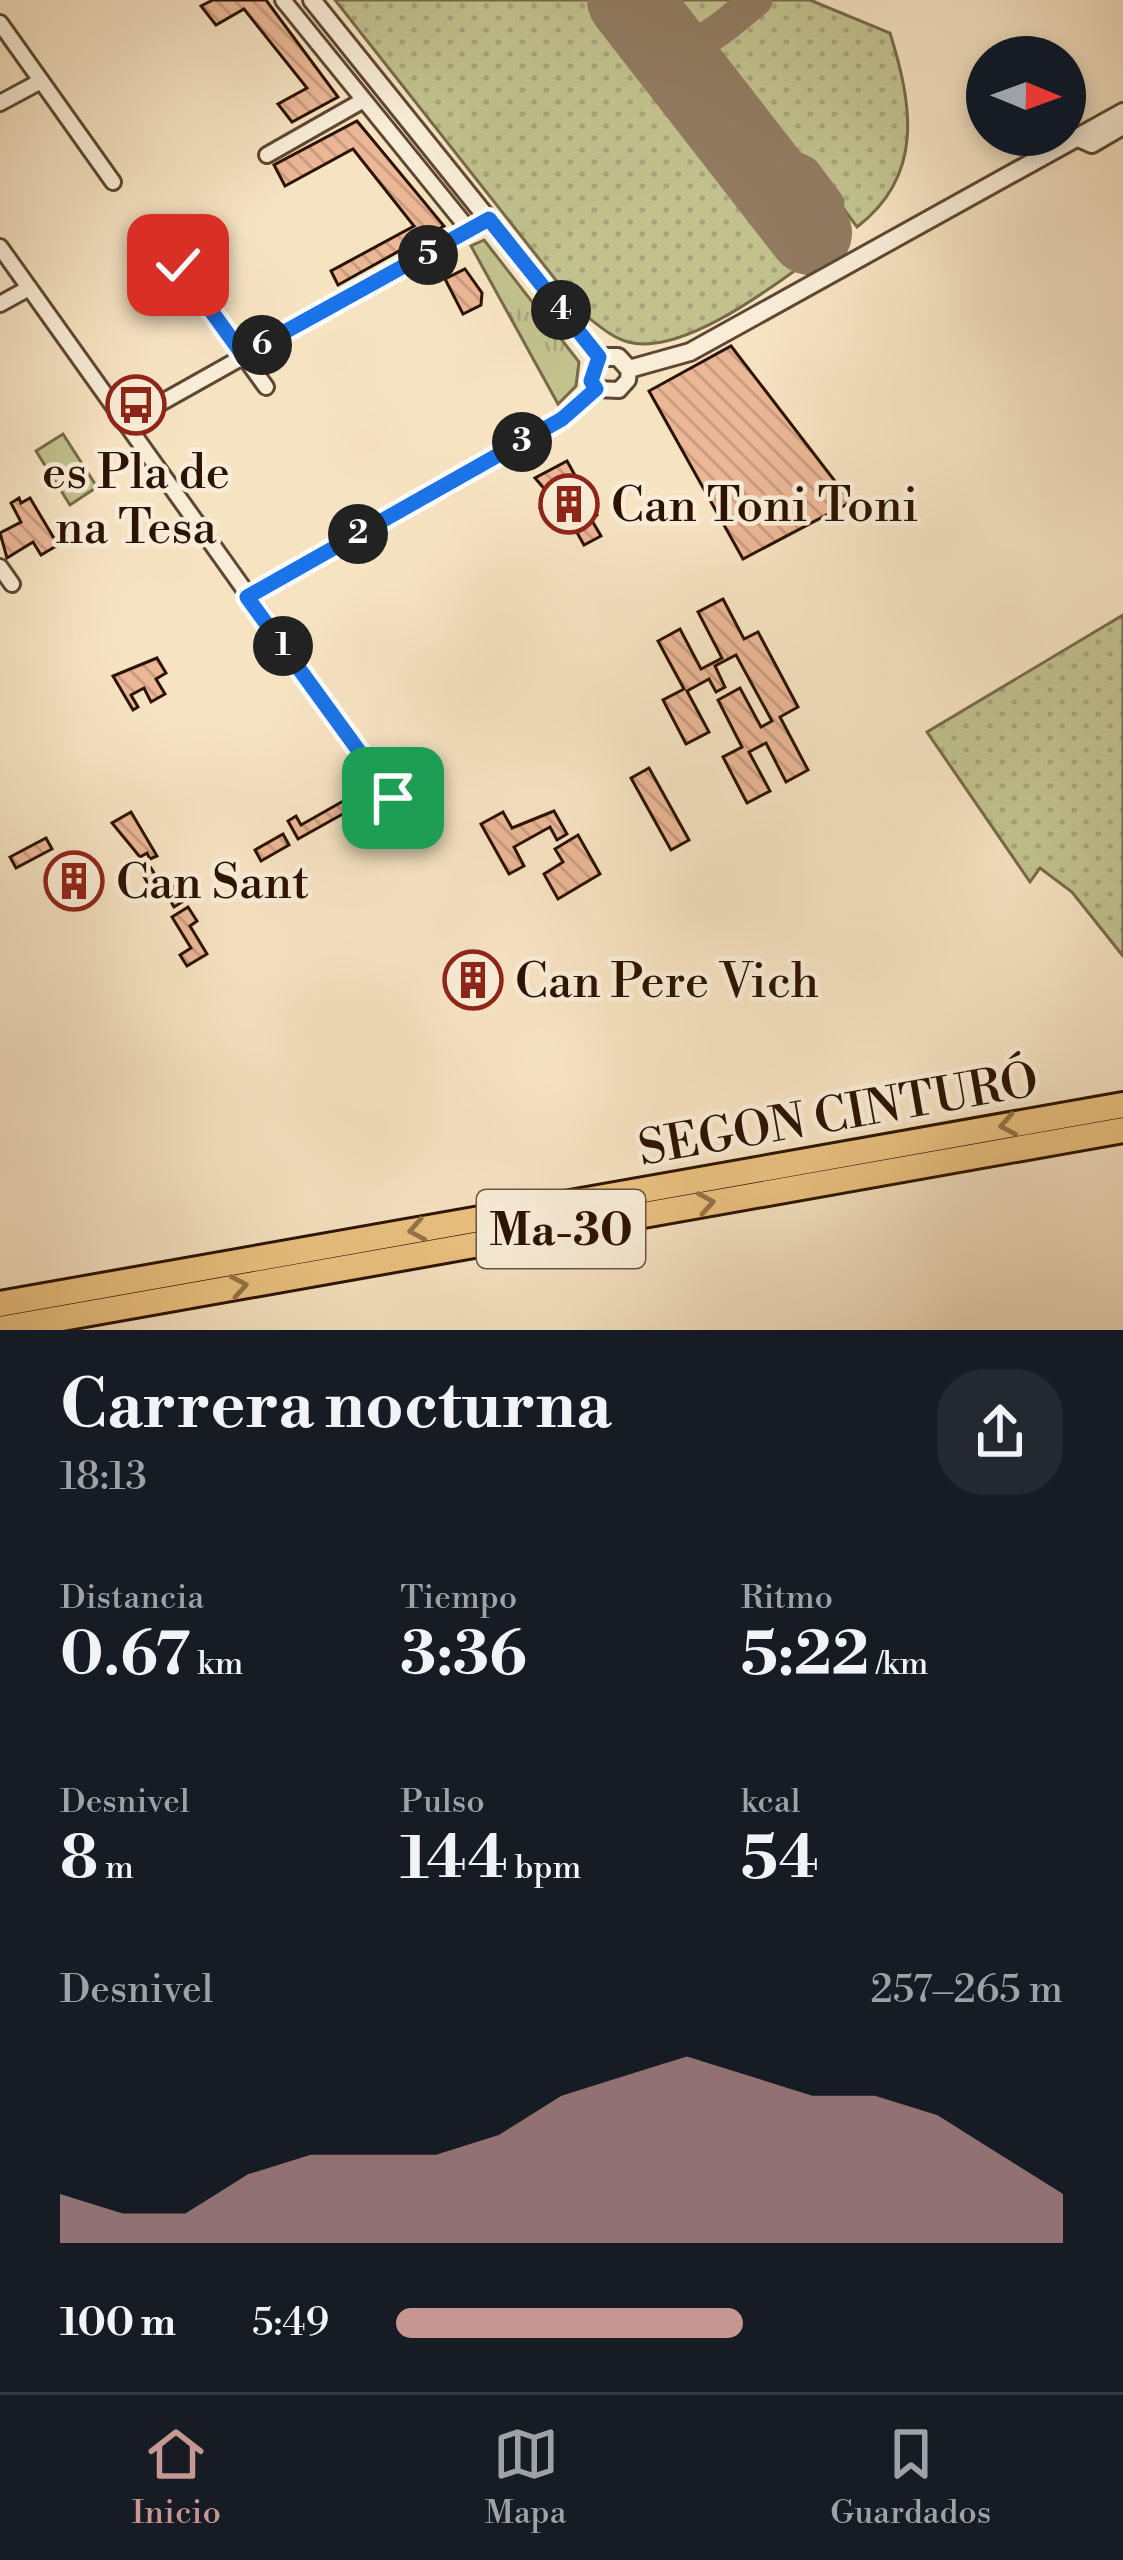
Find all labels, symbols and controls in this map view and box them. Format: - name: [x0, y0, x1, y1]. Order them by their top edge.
- north arrow: [966, 36, 1086, 156]
- map controls: [966, 36, 1086, 156]
- pin: [127, 214, 229, 316]
- pin: 5: [398, 225, 458, 285]
- icon: check: [145, 232, 211, 298]
- text: 5: [418, 234, 438, 275]
- pin: 4: [531, 280, 591, 340]
- text: 4: [550, 289, 572, 330]
- pin: 6: [232, 315, 292, 375]
- text: 6: [252, 324, 272, 365]
- bus stop icon: es Pla de na Tesa: [105, 374, 167, 436]
- pin: 3: [492, 412, 552, 472]
- text: 3: [512, 421, 532, 462]
- place label: es Pla de na Tesa: [42, 444, 230, 559]
- building icon: Can Toni Toni: [538, 473, 600, 535]
- place label: Can Toni Toni: [611, 477, 918, 537]
- pin: 2: [328, 504, 388, 564]
- text: 2: [348, 513, 368, 554]
- pin: 1: [253, 616, 313, 676]
- text: 1: [275, 625, 291, 666]
- pin: [342, 747, 444, 849]
- icon: arrive: [360, 765, 426, 831]
- building icon: Can Sant: [43, 850, 105, 912]
- place label: Can Sant: [116, 854, 309, 914]
- building icon: Can Pere Vich: [442, 949, 504, 1011]
- place label: Can Pere Vich: [515, 953, 819, 1013]
- street label: SEGON CINTURÓ: [633, 1048, 1043, 1181]
- one-way arrow: [998, 1112, 1018, 1137]
- road number: Ma-30: [477, 1190, 645, 1268]
- one-way arrow: [696, 1192, 716, 1217]
- one-way arrow: [407, 1216, 427, 1242]
- one-way arrow: [229, 1274, 249, 1300]
- text: Carrera nocturna: [60, 1366, 612, 1449]
- button: share: [937, 1369, 1063, 1495]
- text: 18:13: [60, 1453, 147, 1502]
- text: Distancia: [60, 1578, 204, 1619]
- text: Tiempo: [400, 1578, 517, 1619]
- text: Ritmo: [741, 1578, 833, 1619]
- text: 0.67: [60, 1619, 190, 1694]
- text: 3:36: [400, 1619, 527, 1694]
- text: 5:22: [741, 1619, 869, 1694]
- text: km: [190, 1644, 243, 1685]
- text: /km: [869, 1644, 929, 1685]
- text: Desnivel: [60, 1782, 190, 1823]
- text: Pulso: [400, 1782, 485, 1823]
- text: kcal: [741, 1782, 801, 1823]
- text: 8: [60, 1823, 98, 1898]
- text: 144: [400, 1823, 508, 1898]
- text: 54: [741, 1823, 819, 1898]
- text: m: [98, 1848, 134, 1889]
- text: bpm: [508, 1848, 581, 1889]
- text: Desnivel: [60, 1966, 213, 2015]
- text: 257–265 m: [870, 1966, 1063, 2015]
- text: 100 m: [60, 2299, 176, 2348]
- text: 5:49: [252, 2299, 329, 2348]
- tab: Inicio: [132, 2421, 221, 2534]
- tab: Mapa: [485, 2421, 566, 2534]
- tab: Guardados: [830, 2421, 991, 2534]

